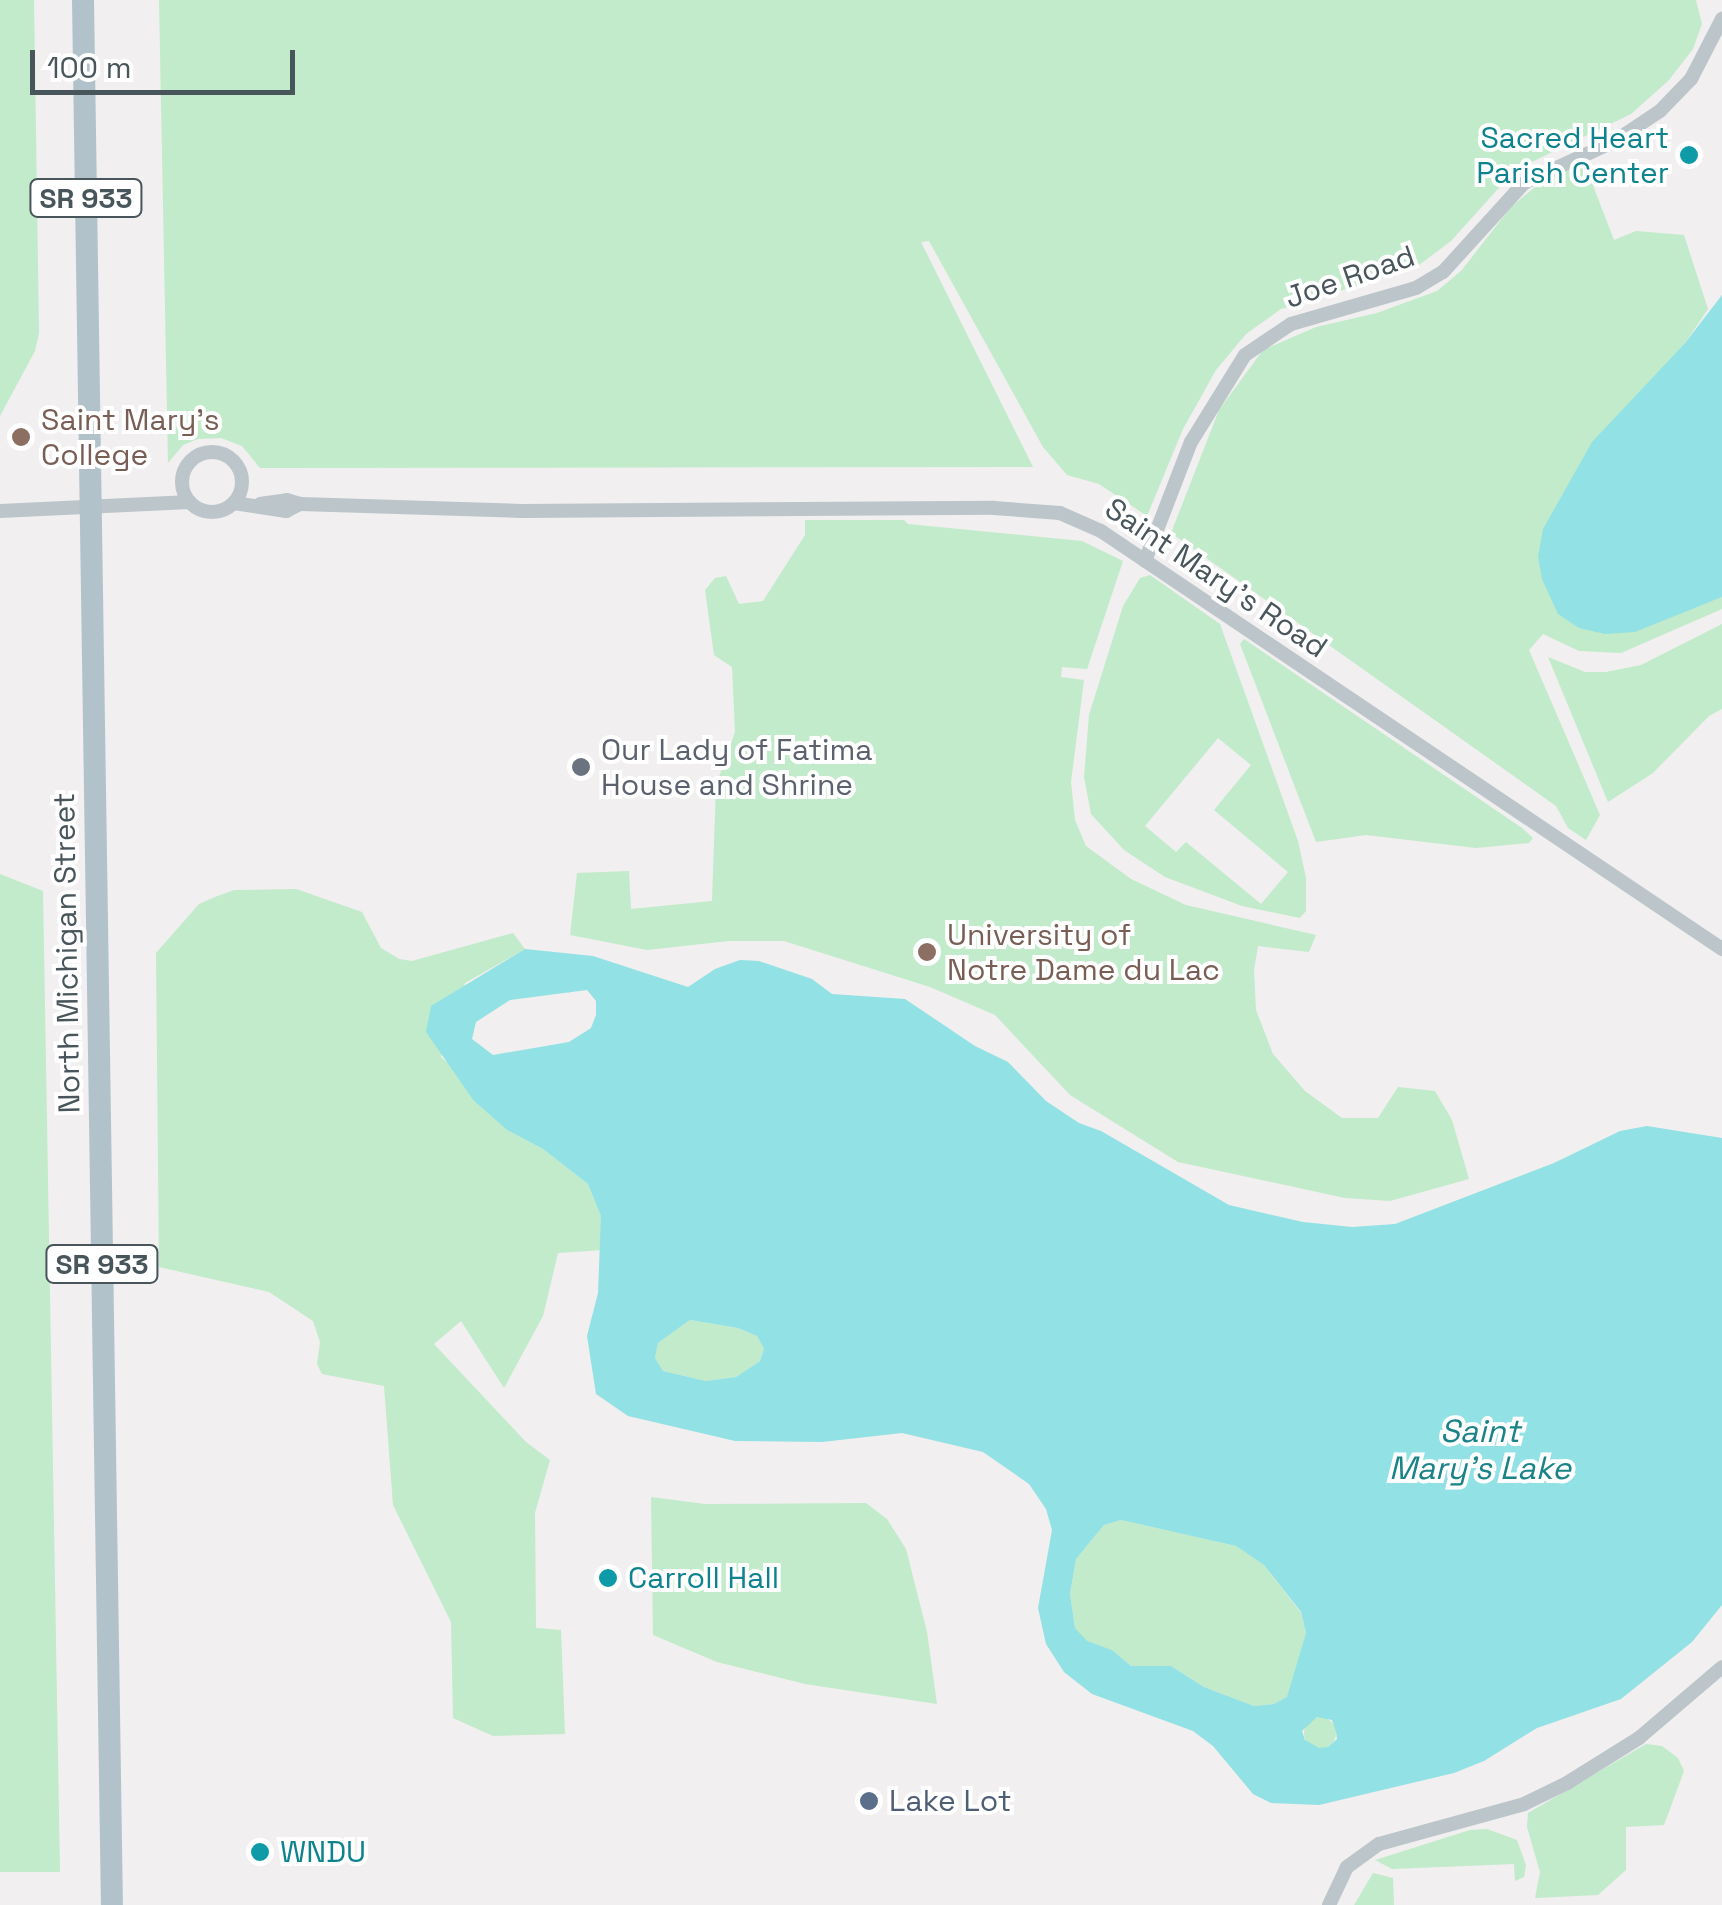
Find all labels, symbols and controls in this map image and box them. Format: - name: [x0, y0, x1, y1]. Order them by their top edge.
- scale bar: [35, 30, 300, 92]
- text: 100 m: [47, 48, 132, 87]
- place label: Sacred Heart Parish Center: [1476, 120, 1669, 190]
- marker: Sacred Heart Parish Center: [1678, 144, 1700, 166]
- road number: SR 933: [28, 175, 144, 221]
- street label: Joe Road: [1280, 238, 1420, 316]
- place label: Saint Mary's College: [41, 402, 220, 472]
- marker: Saint Mary's College: [10, 426, 32, 448]
- street label: Saint Mary's Road: [1098, 490, 1334, 666]
- place label: Our Lady of Fatima House and Shrine: [601, 732, 872, 802]
- marker: Our Lady of Fatima House and Shrine: [570, 756, 592, 778]
- street label: North Michigan Street: [46, 792, 88, 1114]
- place label: University of Notre Dame du Lac: [947, 917, 1220, 988]
- marker: University of Notre Dame du Lac: [916, 941, 938, 963]
- road number: SR 933: [44, 1241, 160, 1287]
- water label: Saint Mary's Lake: [1389, 1413, 1571, 1488]
- place label: Carroll Hall: [628, 1560, 779, 1596]
- marker: Carroll Hall: [597, 1567, 619, 1589]
- place label: Lake Lot: [889, 1783, 1011, 1819]
- marker: Lake Lot: [858, 1790, 880, 1812]
- place label: WNDU: [280, 1834, 366, 1870]
- marker: WNDU: [249, 1841, 271, 1863]

